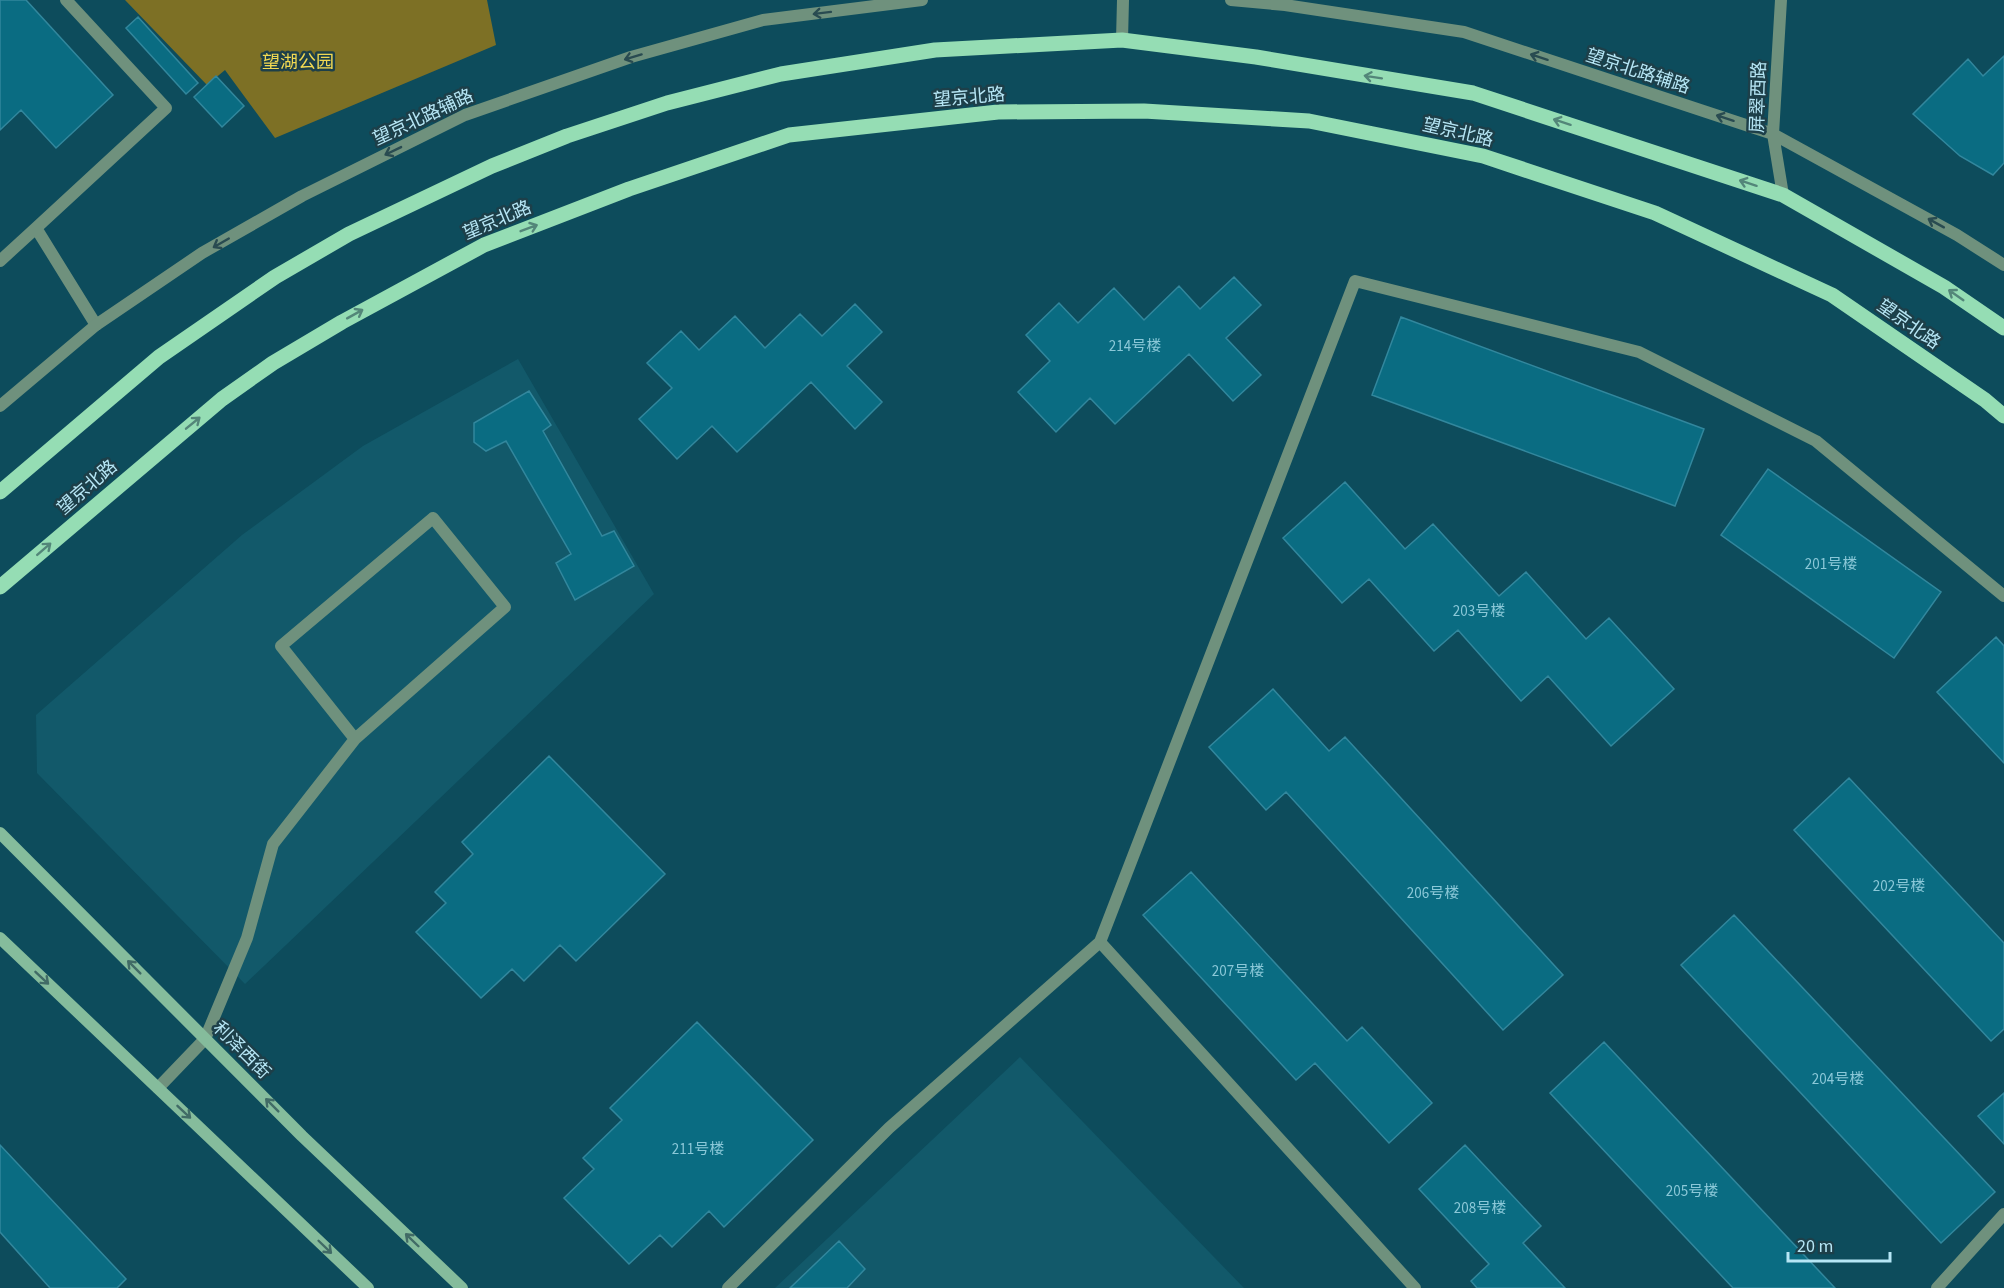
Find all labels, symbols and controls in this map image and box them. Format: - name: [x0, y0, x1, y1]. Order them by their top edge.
- one-way arrow: [813, 7, 833, 18]
- street label: 望京北路辅路: [1583, 43, 1693, 100]
- park label: 望湖公园: [262, 50, 334, 75]
- one-way arrow: [1530, 51, 1549, 62]
- one-way arrow: [624, 52, 643, 63]
- street label: 屏翠西路: [1745, 61, 1772, 133]
- one-way arrow: [1364, 71, 1384, 82]
- street label: 望京北路: [932, 82, 1006, 113]
- street label: 望京北路辅路: [369, 83, 477, 152]
- street label: 望京北路: [1420, 112, 1496, 153]
- one-way arrow: [1716, 112, 1735, 123]
- one-way arrow: [1553, 116, 1572, 127]
- one-way arrow: [384, 145, 402, 157]
- one-way arrow: [1739, 177, 1758, 188]
- street label: 望京北路: [459, 195, 535, 246]
- one-way arrow: [1928, 217, 1946, 228]
- one-way arrow: [519, 221, 538, 232]
- one-way arrow: [213, 237, 230, 249]
- one-way arrow: [1948, 289, 1964, 301]
- street label: 望京北路: [1872, 294, 1945, 355]
- one-way arrow: [345, 308, 363, 319]
- house number: 214号楼: [1109, 336, 1161, 357]
- one-way arrow: [185, 416, 201, 429]
- street label: 望京北路: [52, 454, 123, 520]
- one-way arrow: [36, 542, 51, 556]
- house number: 201号楼: [1805, 554, 1857, 575]
- house number: 203号楼: [1453, 601, 1505, 622]
- house number: 202号楼: [1873, 876, 1925, 897]
- house number: 206号楼: [1407, 883, 1459, 904]
- one-way arrow: [126, 960, 141, 975]
- house number: 207号楼: [1212, 961, 1264, 982]
- one-way arrow: [35, 971, 50, 986]
- street label: 利泽西街: [207, 1016, 276, 1085]
- house number: 204号楼: [1812, 1069, 1864, 1090]
- one-way arrow: [264, 1098, 279, 1113]
- one-way arrow: [176, 1105, 191, 1119]
- house number: 211号楼: [672, 1139, 724, 1160]
- house number: 205号楼: [1666, 1181, 1718, 1202]
- house number: 208号楼: [1454, 1198, 1506, 1219]
- scale bar: [1788, 1225, 1890, 1263]
- one-way arrow: [405, 1233, 420, 1248]
- text: 20 m: [1797, 1234, 1833, 1259]
- one-way arrow: [318, 1240, 333, 1254]

